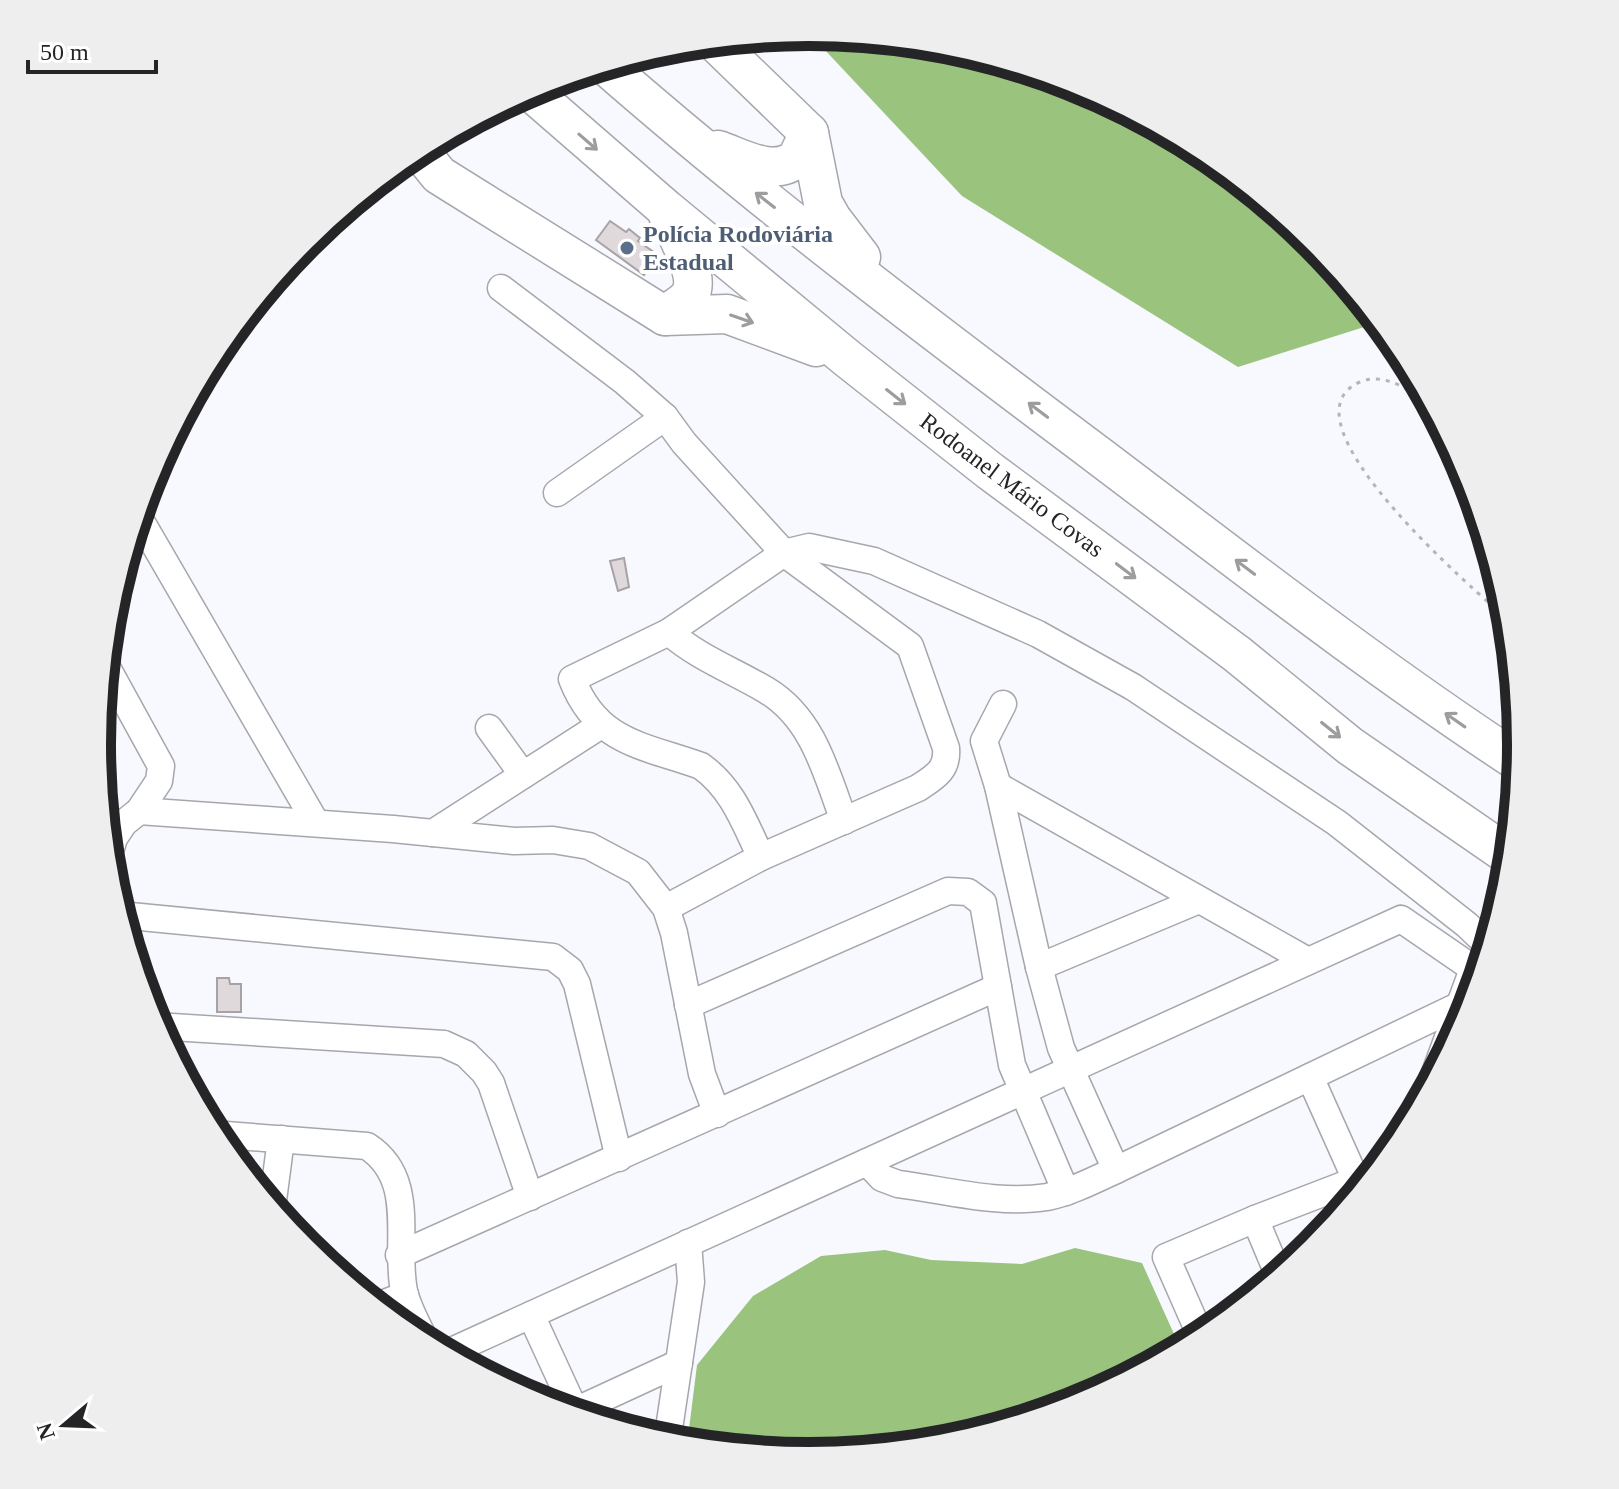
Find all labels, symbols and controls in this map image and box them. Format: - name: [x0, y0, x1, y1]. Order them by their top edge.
- scale bar: [28, 24, 156, 74]
- text: 50 m: [40, 39, 89, 65]
- one-way arrow: [578, 132, 598, 150]
- one-way arrow: [755, 191, 776, 208]
- place label: Polícia Rodoviária Estadual: [643, 221, 833, 275]
- marker: Polícia Rodoviária Estadual: [618, 239, 636, 257]
- one-way arrow: [729, 312, 754, 327]
- one-way arrow: [885, 388, 906, 406]
- one-way arrow: [1027, 402, 1049, 418]
- street label: Rodoanel Mário Covas: [915, 408, 1109, 562]
- one-way arrow: [1235, 558, 1256, 575]
- one-way arrow: [1114, 562, 1136, 579]
- one-way arrow: [1445, 711, 1467, 728]
- one-way arrow: [1320, 721, 1341, 739]
- north arrow: [24, 1385, 104, 1465]
- text: N: [31, 1420, 60, 1443]

